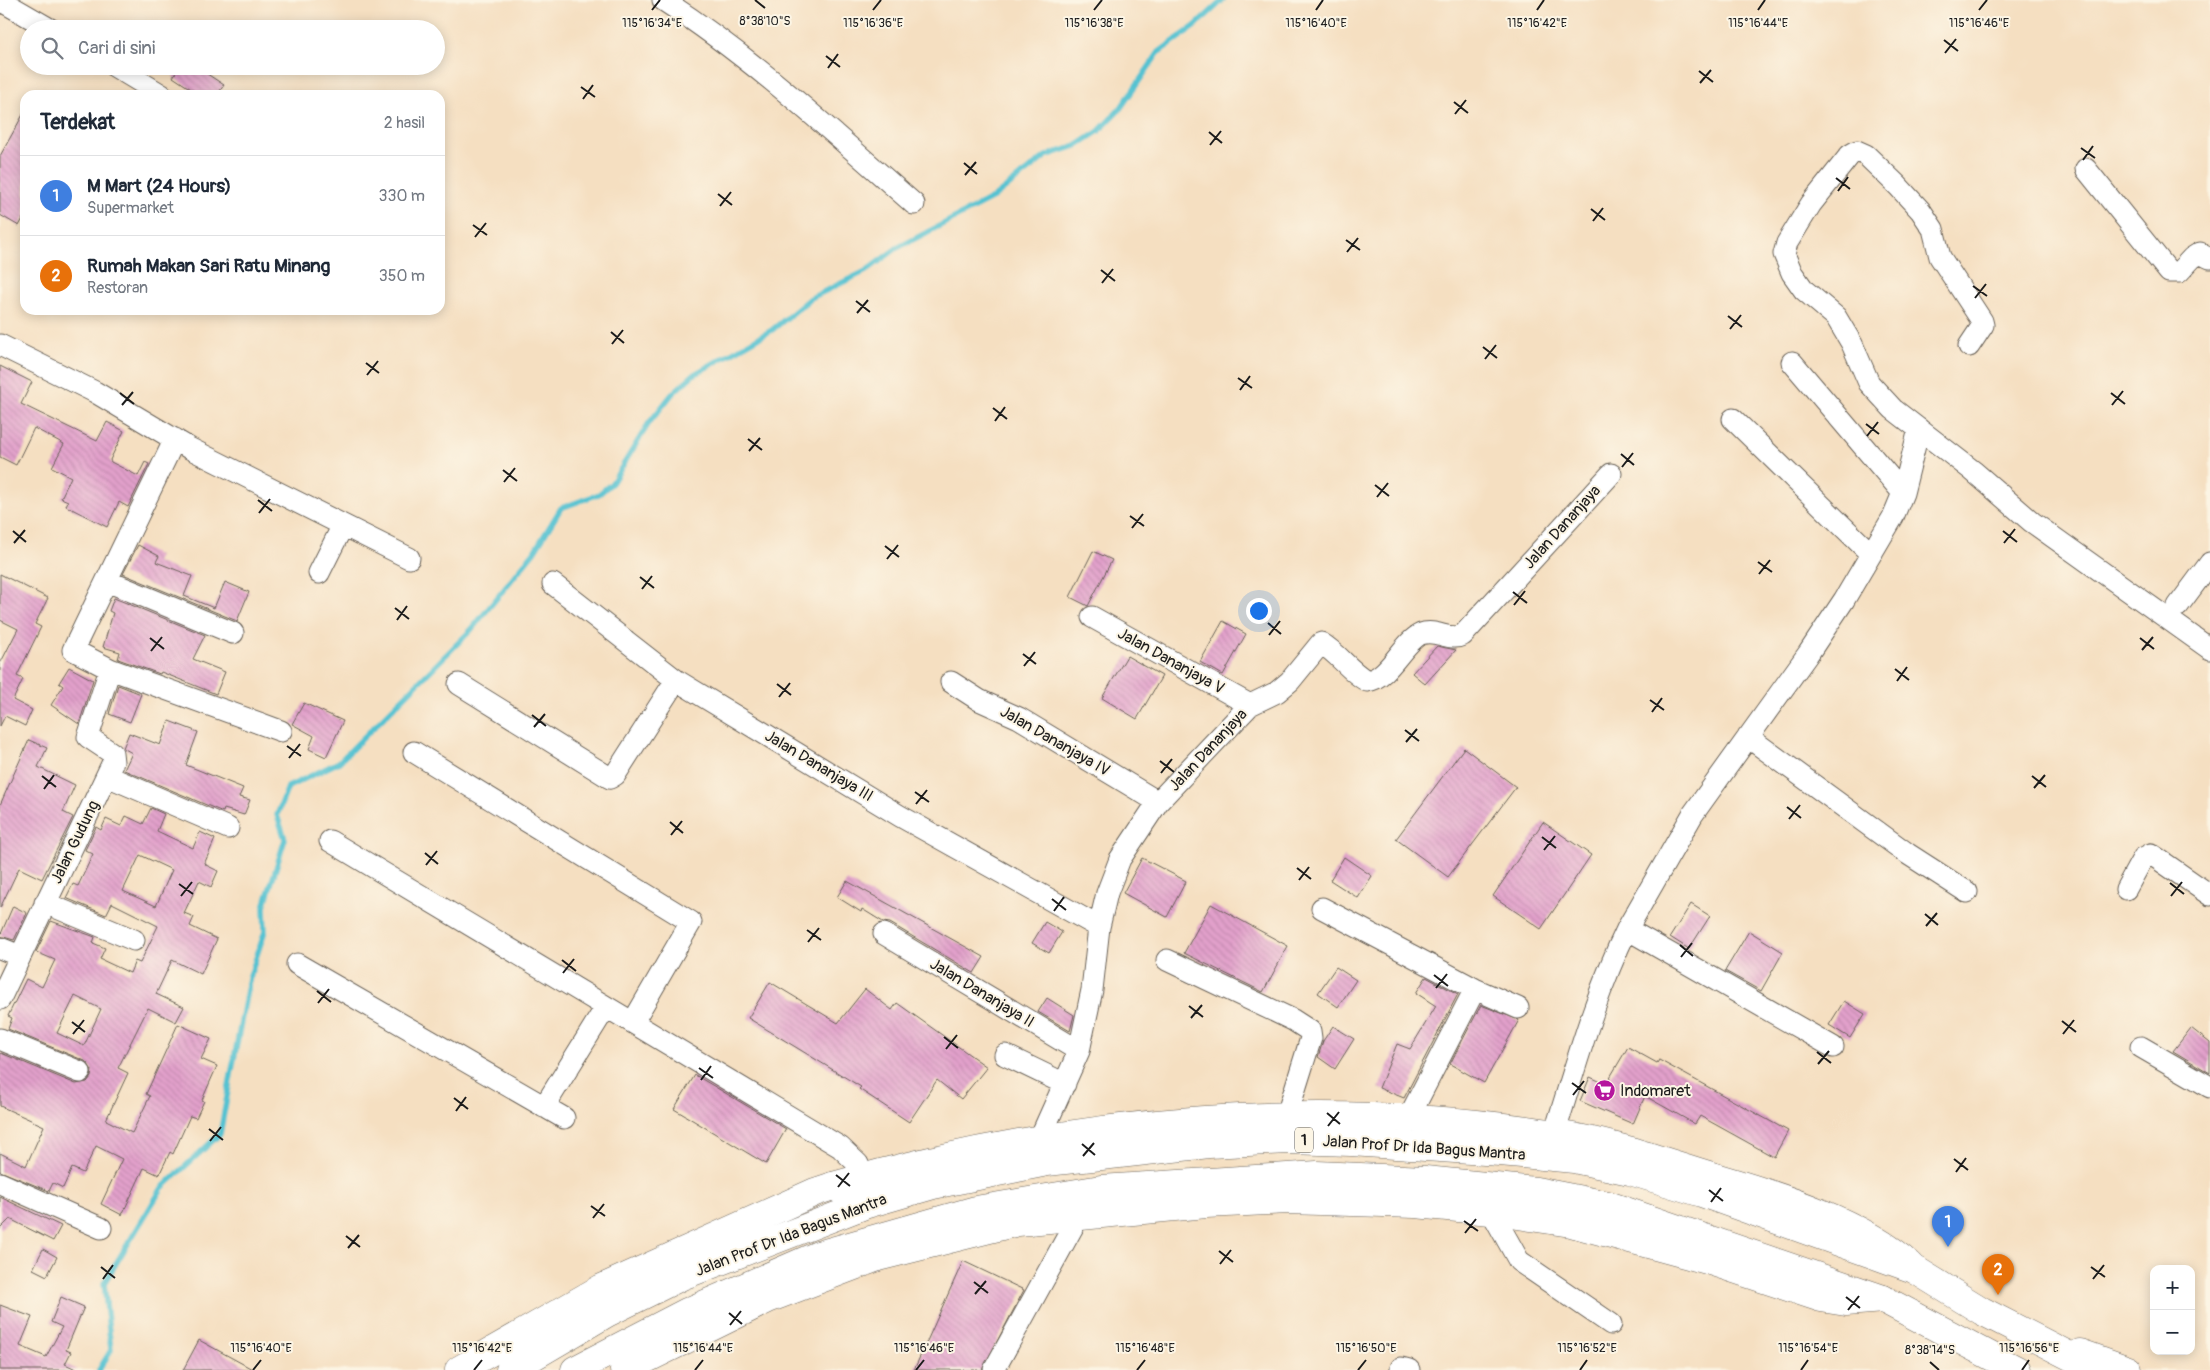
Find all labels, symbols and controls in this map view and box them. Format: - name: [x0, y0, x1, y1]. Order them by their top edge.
- text: 8°38'10"S: [739, 14, 791, 29]
- text: 115°16'34"E: [622, 16, 682, 31]
- text: 115°16'36"E: [843, 16, 903, 31]
- text: 115°16'38"E: [1064, 16, 1124, 31]
- text: 115°16'40"E: [1285, 16, 1347, 31]
- text: 115°16'42"E: [1507, 16, 1567, 31]
- text: 115°16'44"E: [1728, 16, 1788, 31]
- text: 115°16'46"E: [1949, 16, 2009, 31]
- search box: [20, 20, 445, 75]
- icon: search: [38, 34, 66, 62]
- text: Cari di sini: [78, 36, 155, 60]
- text: Terdekat: [40, 109, 115, 136]
- text: 2 hasil: [384, 113, 425, 133]
- text: M Mart (24 Hours): [87, 174, 231, 198]
- text: 1: [53, 186, 59, 206]
- text: 330 m: [379, 186, 425, 206]
- text: Supermarket: [87, 198, 174, 218]
- text: Rumah Makan Sari Ratu Minang: [87, 254, 330, 278]
- text: 2: [52, 266, 60, 286]
- text: 350 m: [379, 266, 425, 286]
- text: Restoran: [87, 278, 148, 298]
- street label: Jalan Dananjaya: [1519, 481, 1605, 573]
- your location: [1246, 598, 1272, 624]
- street label: Jalan Dananjaya V: [1114, 623, 1228, 699]
- street label: Jalan Dananjaya IV: [997, 701, 1113, 781]
- street label: Jalan Dananjaya: [1165, 704, 1251, 796]
- street label: Jalan Dananjaya III: [761, 726, 877, 806]
- street label: Jalan Gudung: [46, 797, 104, 887]
- street label: Jalan Dananjaya II: [926, 954, 1038, 1032]
- supermarket icon: Indomaret: [1592, 1079, 1616, 1103]
- place label: Indomaret: [1620, 1081, 1691, 1101]
- road number: 1: [1295, 1128, 1313, 1152]
- street label: Jalan Prof Dr Ida Bagus Mantra: [1322, 1131, 1526, 1165]
- street label: Jalan Prof Dr Ida Bagus Mantra: [692, 1189, 890, 1281]
- pin: 1: [1932, 1206, 1964, 1247]
- pin: 2: [1982, 1254, 2014, 1295]
- map controls: [2150, 1265, 2195, 1355]
- button: +: [2150, 1265, 2195, 1310]
- button: −: [2150, 1310, 2195, 1355]
- text: 115°16'40"E: [230, 1341, 292, 1356]
- text: 115°16'42"E: [452, 1341, 512, 1356]
- text: 115°16'44"E: [673, 1341, 733, 1356]
- text: 115°16'46"E: [894, 1341, 954, 1356]
- text: 115°16'48"E: [1115, 1341, 1175, 1356]
- text: 115°16'50"E: [1335, 1341, 1397, 1356]
- text: 115°16'52"E: [1557, 1341, 1617, 1356]
- text: 115°16'54"E: [1778, 1341, 1838, 1356]
- text: 115°16'56"E: [1999, 1341, 2059, 1356]
- text: 8°38'14"S: [1905, 1343, 1955, 1358]

